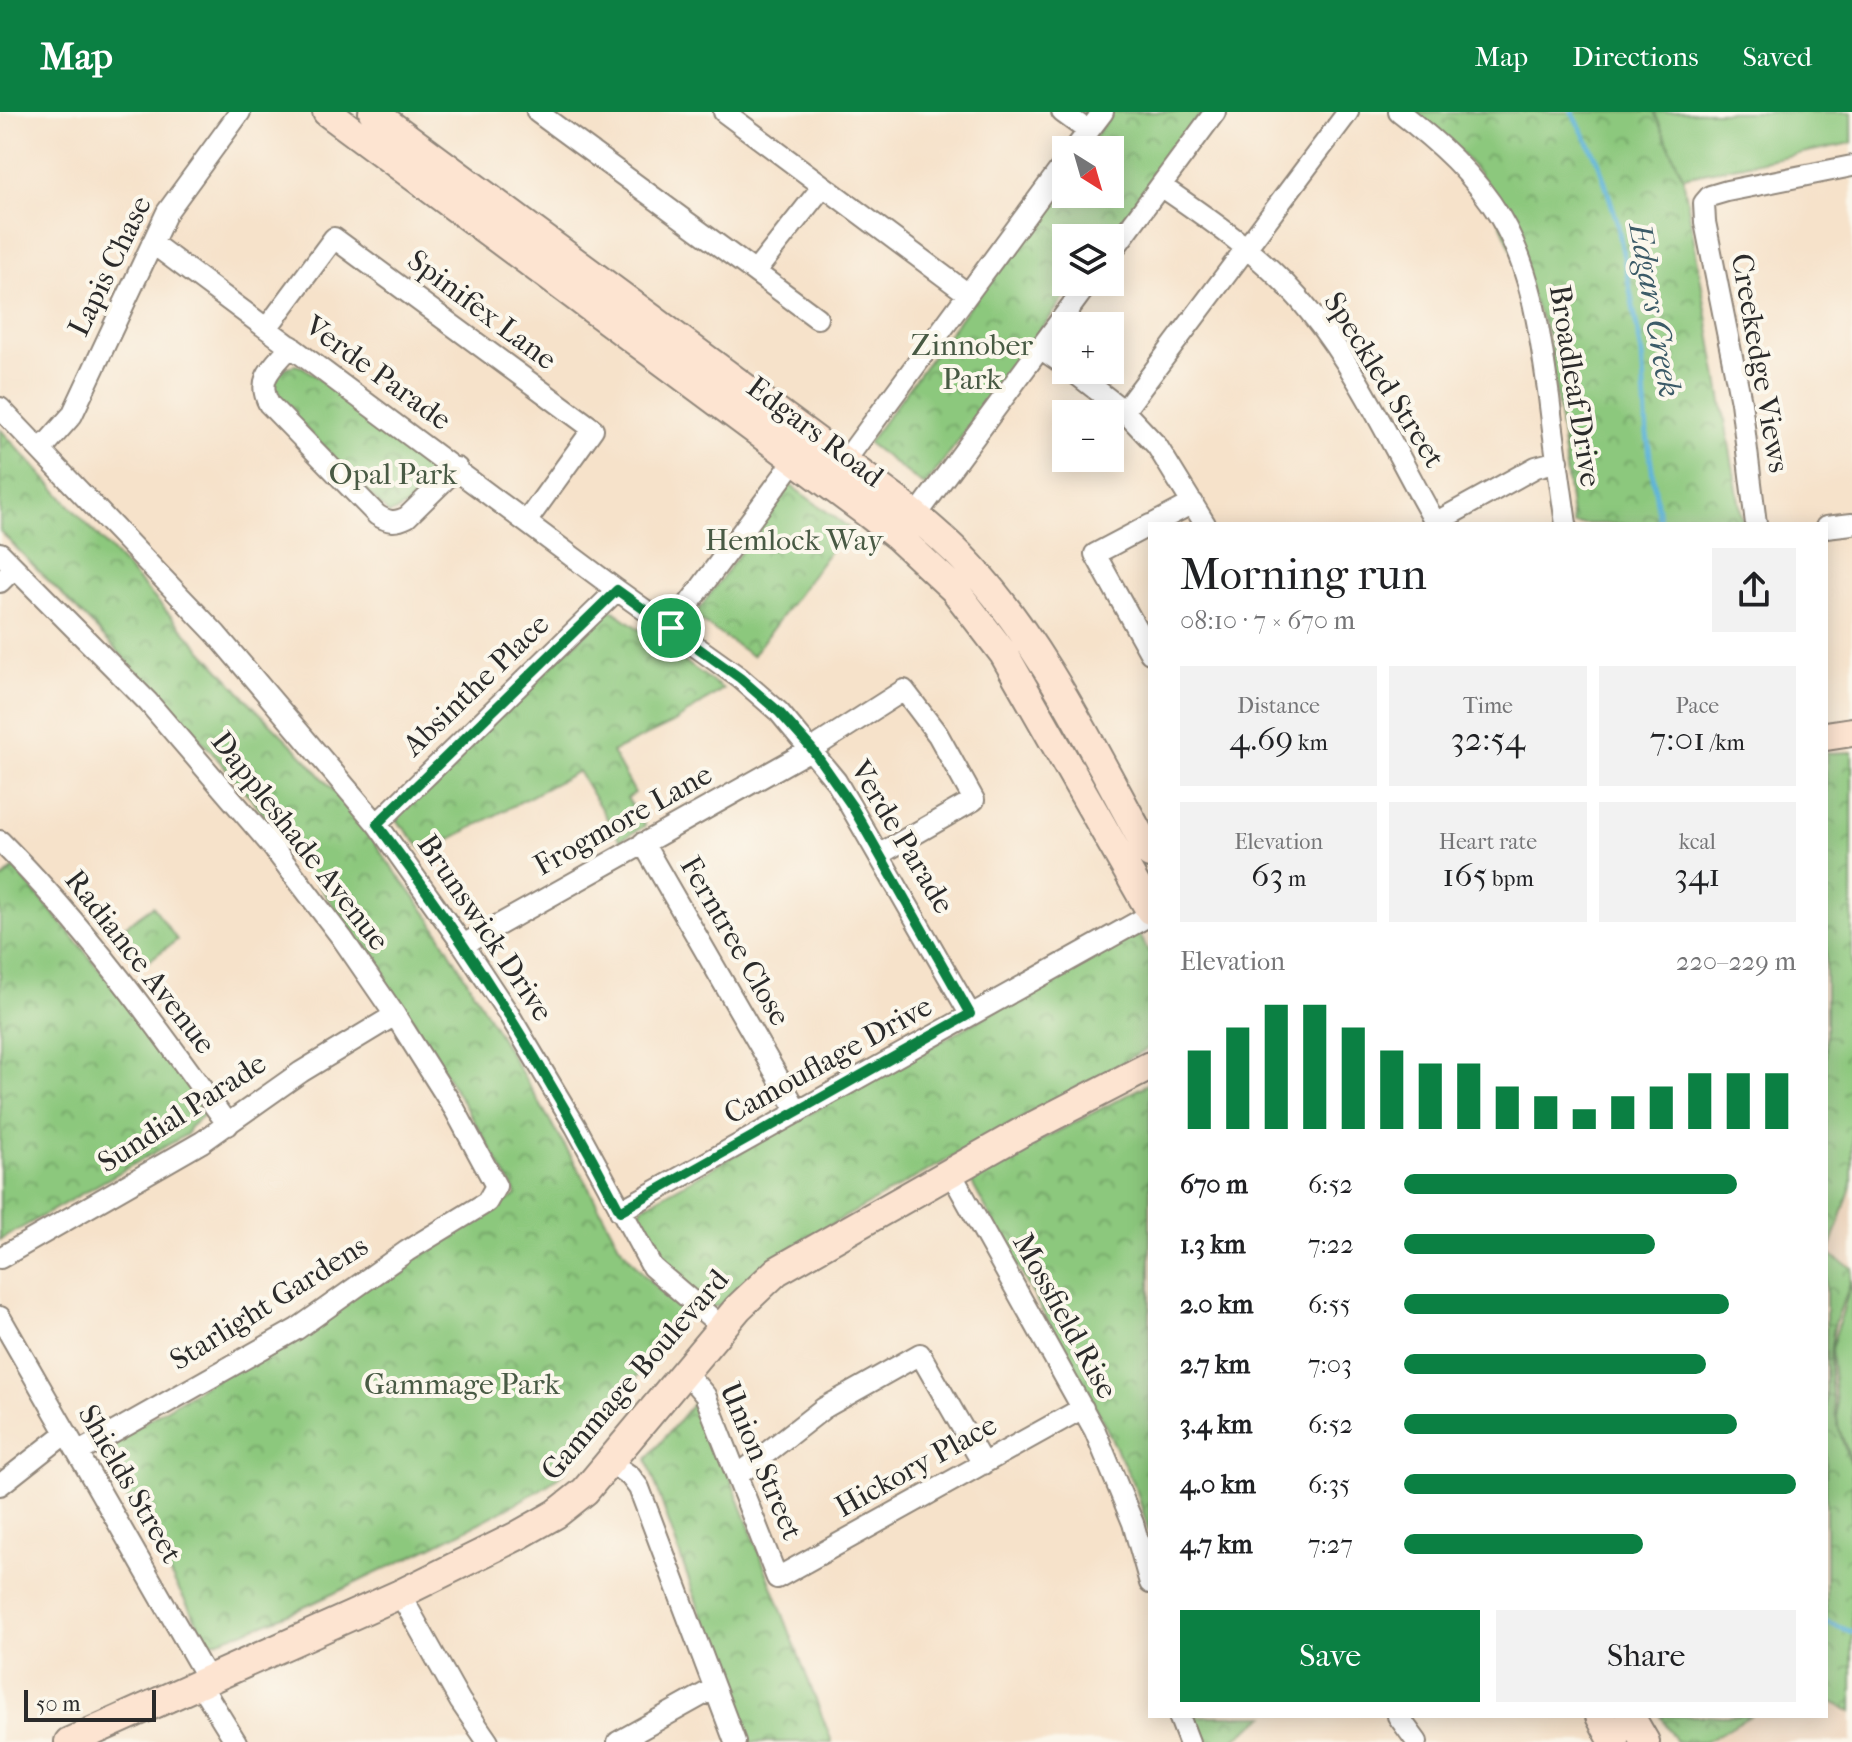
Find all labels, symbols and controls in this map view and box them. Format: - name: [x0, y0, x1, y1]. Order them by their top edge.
- text: Map: [40, 34, 113, 79]
- text: Map: [1475, 40, 1528, 73]
- text: Directions: [1572, 40, 1699, 73]
- text: Saved: [1743, 40, 1812, 73]
- north arrow: [1052, 136, 1124, 208]
- map controls: [1052, 136, 1124, 472]
- street label: Lapis Chase: [61, 190, 159, 342]
- water label: Edgars Creek: [1621, 218, 1689, 400]
- button: layers: [1052, 224, 1124, 296]
- street label: Spinifex Lane: [401, 243, 563, 377]
- street label: Creekedge Views: [1724, 251, 1796, 475]
- street label: Broadleaf Drive: [1542, 283, 1608, 490]
- street label: Speckled Street: [1316, 286, 1452, 474]
- street label: Verde Parade: [297, 308, 458, 438]
- button: +: [1052, 312, 1124, 384]
- park label: Zinnober Park: [911, 328, 1033, 397]
- street label: Edgars Road: [740, 369, 891, 495]
- button: −: [1052, 400, 1124, 472]
- park label: Opal Park: [329, 457, 458, 492]
- park label: Hemlock Way: [705, 523, 884, 558]
- button: share: [1712, 548, 1796, 632]
- text: Morning run: [1180, 549, 1427, 600]
- pin: [637, 594, 705, 662]
- text: 08:10 · 7 × 670 m: [1180, 605, 1355, 636]
- icon: arrive: [649, 606, 693, 650]
- street label: Absinthe Place: [395, 607, 556, 764]
- text: Distance: [1237, 693, 1320, 719]
- text: Time: [1463, 693, 1513, 719]
- text: Pace: [1675, 693, 1719, 719]
- text: 4.69: [1230, 719, 1293, 759]
- text: 32:54: [1451, 719, 1525, 759]
- text: 7:01: [1650, 719, 1705, 759]
- street label: Dappleshade Avenue: [204, 725, 396, 958]
- text: km: [1293, 730, 1328, 756]
- text: /km: [1705, 730, 1745, 756]
- street label: Verde Parade: [842, 753, 961, 920]
- street label: Frogmore Lane: [528, 757, 718, 883]
- street label: Brunswick Drive: [410, 828, 560, 1028]
- text: Elevation: [1234, 829, 1323, 855]
- text: Heart rate: [1439, 829, 1537, 855]
- text: kcal: [1679, 829, 1716, 855]
- street label: Ferntree Close: [672, 850, 798, 1032]
- text: 63: [1251, 855, 1283, 895]
- text: 165: [1442, 855, 1487, 895]
- text: 341: [1674, 855, 1720, 895]
- street label: Radiance Avenue: [57, 863, 223, 1061]
- text: m: [1283, 866, 1306, 892]
- text: bpm: [1487, 866, 1534, 892]
- text: Elevation: [1180, 946, 1285, 977]
- text: 220–229 m: [1676, 946, 1796, 977]
- street label: Camouflage Drive: [718, 988, 938, 1132]
- street label: Sundial Parade: [92, 1046, 273, 1180]
- text: 670 m: [1180, 1169, 1248, 1200]
- text: 6:52: [1308, 1169, 1353, 1200]
- street label: Mossfield Rise: [1005, 1227, 1125, 1405]
- street label: Starlight Gardens: [164, 1228, 374, 1378]
- text: 1.3 km: [1180, 1229, 1246, 1260]
- text: 7:22: [1308, 1229, 1354, 1260]
- street label: Gammage Boulevard: [534, 1262, 736, 1487]
- text: 2.0 km: [1180, 1289, 1253, 1320]
- text: 6:55: [1308, 1289, 1351, 1320]
- text: 2.7 km: [1180, 1349, 1250, 1380]
- text: 7:03: [1308, 1349, 1352, 1380]
- park label: Gammage Park: [364, 1367, 560, 1402]
- street label: Union Street: [712, 1377, 810, 1545]
- street label: Shields Street: [71, 1399, 190, 1570]
- street label: Hickory Place: [829, 1407, 1003, 1525]
- text: 3.4 km: [1180, 1409, 1252, 1440]
- text: 6:52: [1308, 1409, 1353, 1440]
- text: 4.0 km: [1180, 1469, 1256, 1500]
- text: 6:35: [1308, 1469, 1350, 1500]
- text: 4.7 km: [1180, 1529, 1253, 1560]
- text: 7:27: [1308, 1529, 1353, 1560]
- button: Save: [1180, 1610, 1480, 1702]
- button: Share: [1496, 1610, 1796, 1702]
- scale bar: [24, 1686, 156, 1722]
- text: 50 m: [36, 1691, 81, 1717]

